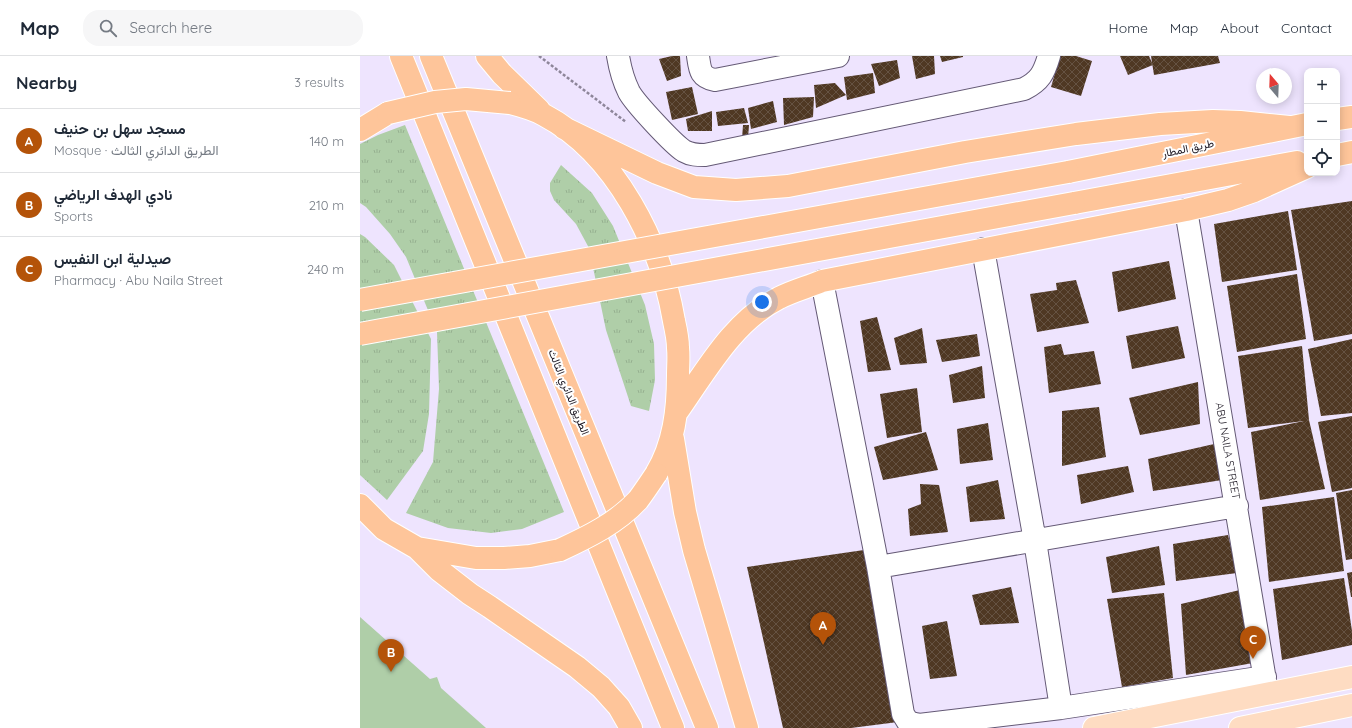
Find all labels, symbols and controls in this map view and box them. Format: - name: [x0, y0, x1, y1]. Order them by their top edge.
- search box: [83, 10, 363, 46]
- text: Map: [20, 16, 59, 40]
- icon: search: [97, 17, 119, 39]
- text: Search here: [129, 18, 212, 37]
- text: Home: [1109, 19, 1148, 37]
- text: Map: [1170, 19, 1198, 37]
- text: About: [1220, 19, 1259, 37]
- text: Contact: [1281, 19, 1332, 37]
- north arrow: [1256, 68, 1292, 104]
- map controls: [1304, 68, 1340, 176]
- button: +: [1304, 68, 1340, 104]
- text: Nearby: [16, 72, 77, 93]
- text: 3 results: [294, 74, 344, 90]
- button: −: [1304, 104, 1340, 140]
- text: مسجد سهل بن حنيف: [54, 119, 186, 138]
- text: A: [25, 133, 33, 149]
- text: 140 m: [309, 133, 344, 149]
- street label: طريق المطار: [1160, 136, 1215, 161]
- button: locate: [1304, 140, 1340, 176]
- text: Mosque · الطريق الدائري الثالث: [54, 142, 219, 158]
- text: نادي الهدف الرياضي: [54, 185, 172, 204]
- text: B: [25, 197, 33, 213]
- text: 210 m: [309, 197, 344, 213]
- text: Sports: [54, 208, 93, 224]
- text: صيدلية ابن النفيس: [54, 249, 171, 268]
- text: C: [25, 261, 33, 277]
- text: 240 m: [307, 261, 344, 277]
- text: Pharmacy · Abu Naila Street: [54, 272, 223, 288]
- your location: [752, 292, 772, 312]
- street label: الطريق الدائري الثالث: [543, 347, 593, 438]
- street label: ABU NAILA STREET: [1213, 401, 1243, 501]
- pin: A: [810, 612, 836, 645]
- pin: C: [1240, 626, 1266, 659]
- pin: B: [378, 639, 404, 672]

